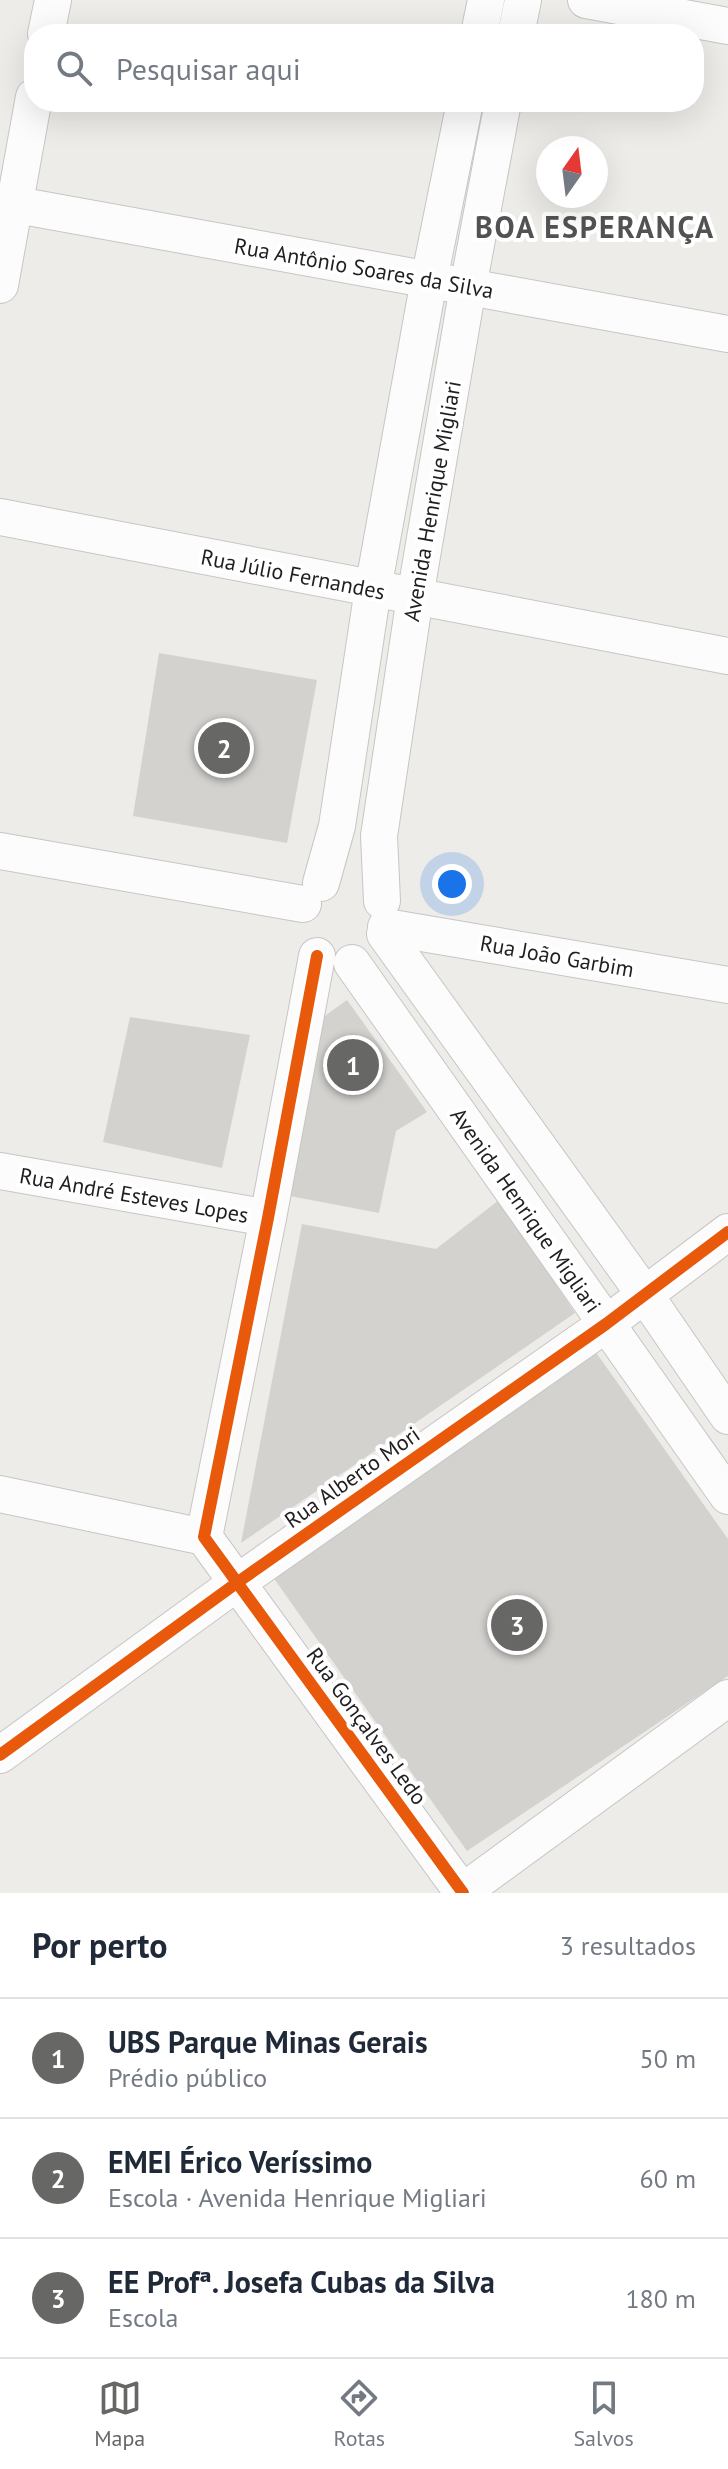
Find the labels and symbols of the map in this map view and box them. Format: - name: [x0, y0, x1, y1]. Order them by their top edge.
- north arrow: [536, 136, 608, 208]
- district label: BOA ESPERANÇA: [475, 207, 715, 246]
- street label: Rua Antônio Soares da Silva: [232, 231, 496, 305]
- street label: Avenida Henrique Migliari: [397, 378, 467, 624]
- street label: Rua Júlio Fernandes: [199, 542, 387, 606]
- pin: 2: [198, 718, 250, 778]
- your location: [432, 864, 472, 904]
- street label: Rua João Garbim: [478, 929, 636, 983]
- pin: 1: [327, 1035, 379, 1095]
- street label: Avenida Henrique Migliari: [445, 1102, 607, 1318]
- street label: Rua André Esteves Lopes: [17, 1161, 251, 1229]
- street label: Rua Alberto Mori: [279, 1420, 425, 1534]
- pin: 3: [491, 1595, 543, 1655]
- street label: Rua Gonçalves Ledo: [301, 1642, 433, 1810]

